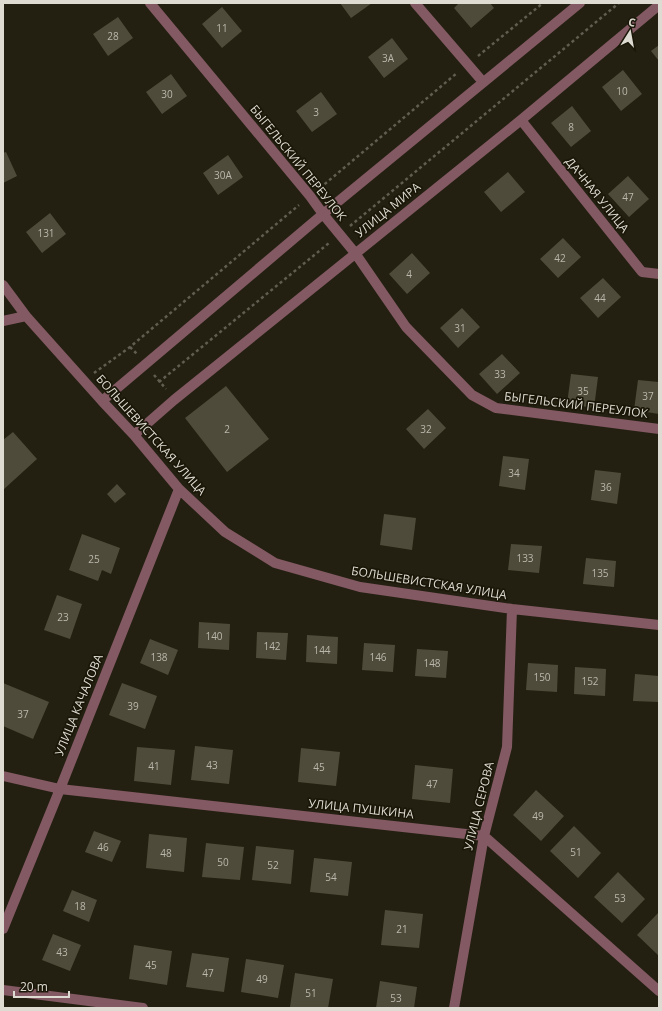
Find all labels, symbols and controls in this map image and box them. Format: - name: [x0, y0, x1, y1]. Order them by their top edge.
- north arrow: [610, 12, 650, 52]
- text: С: [627, 14, 637, 30]
- house number: 11: [216, 21, 228, 35]
- house number: 28: [107, 29, 119, 43]
- house number: 3А: [382, 51, 395, 65]
- house number: 10: [616, 84, 628, 98]
- house number: 30: [161, 87, 173, 101]
- street label: БЫГЕЛЬСКИЙ ПЕРЕУЛОК: [246, 101, 351, 225]
- house number: 3: [313, 105, 319, 119]
- house number: 8: [568, 120, 574, 134]
- street label: ДАЧНАЯ УЛИЦА: [562, 153, 633, 236]
- house number: 30А: [214, 168, 233, 182]
- street label: УЛИЦА МИРА: [352, 178, 424, 241]
- house number: 47: [622, 190, 634, 204]
- house number: 131: [37, 226, 55, 240]
- house number: 42: [554, 251, 566, 265]
- house number: 4: [406, 267, 412, 281]
- house number: 44: [594, 291, 606, 305]
- house number: 31: [454, 321, 466, 335]
- house number: 33: [494, 367, 506, 381]
- street label: БОЛЬШЕВИСТСКАЯ УЛИЦА: [92, 370, 211, 499]
- house number: 35: [577, 384, 589, 398]
- street label: БЫГЕЛЬСКИЙ ПЕРЕУЛОК: [503, 387, 649, 422]
- house number: 37: [642, 389, 654, 403]
- house number: 2: [224, 422, 230, 436]
- house number: 32: [420, 422, 432, 436]
- house number: 34: [508, 466, 520, 480]
- house number: 36: [600, 480, 612, 494]
- house number: 133: [516, 551, 534, 565]
- house number: 25: [88, 552, 100, 566]
- street label: БОЛЬШЕВИСТСКАЯ УЛИЦА: [350, 562, 509, 603]
- house number: 135: [591, 566, 609, 580]
- house number: 23: [57, 610, 69, 624]
- house number: 140: [205, 629, 223, 643]
- house number: 142: [263, 639, 281, 653]
- house number: 144: [313, 643, 331, 657]
- house number: 138: [150, 650, 168, 664]
- house number: 146: [369, 650, 387, 664]
- street label: УЛИЦА КАЧАЛОВА: [50, 651, 107, 758]
- house number: 148: [423, 656, 441, 670]
- house number: 150: [533, 670, 551, 684]
- house number: 152: [581, 674, 599, 688]
- house number: 39: [127, 699, 139, 713]
- house number: 37: [17, 707, 29, 721]
- house number: 43: [206, 758, 218, 772]
- house number: 41: [148, 759, 160, 773]
- street label: УЛИЦА СЕРОВА: [459, 759, 498, 852]
- house number: 45: [313, 760, 325, 774]
- house number: 47: [426, 777, 438, 791]
- street label: УЛИЦА ПУШКИНА: [307, 795, 415, 823]
- house number: 49: [532, 809, 544, 823]
- house number: 46: [97, 840, 109, 854]
- house number: 51: [570, 845, 582, 859]
- house number: 48: [160, 846, 172, 860]
- house number: 50: [217, 855, 229, 869]
- house number: 52: [267, 858, 279, 872]
- house number: 54: [325, 870, 337, 884]
- house number: 53: [614, 891, 626, 905]
- house number: 18: [74, 899, 86, 913]
- house number: 21: [396, 922, 408, 936]
- house number: 43: [56, 945, 68, 959]
- house number: 45: [145, 958, 157, 972]
- house number: 47: [202, 966, 214, 980]
- house number: 49: [256, 972, 268, 986]
- scale bar: [14, 973, 69, 999]
- text: 20 m: [20, 978, 48, 995]
- house number: 51: [305, 986, 317, 1000]
- house number: 53: [390, 991, 402, 1005]

